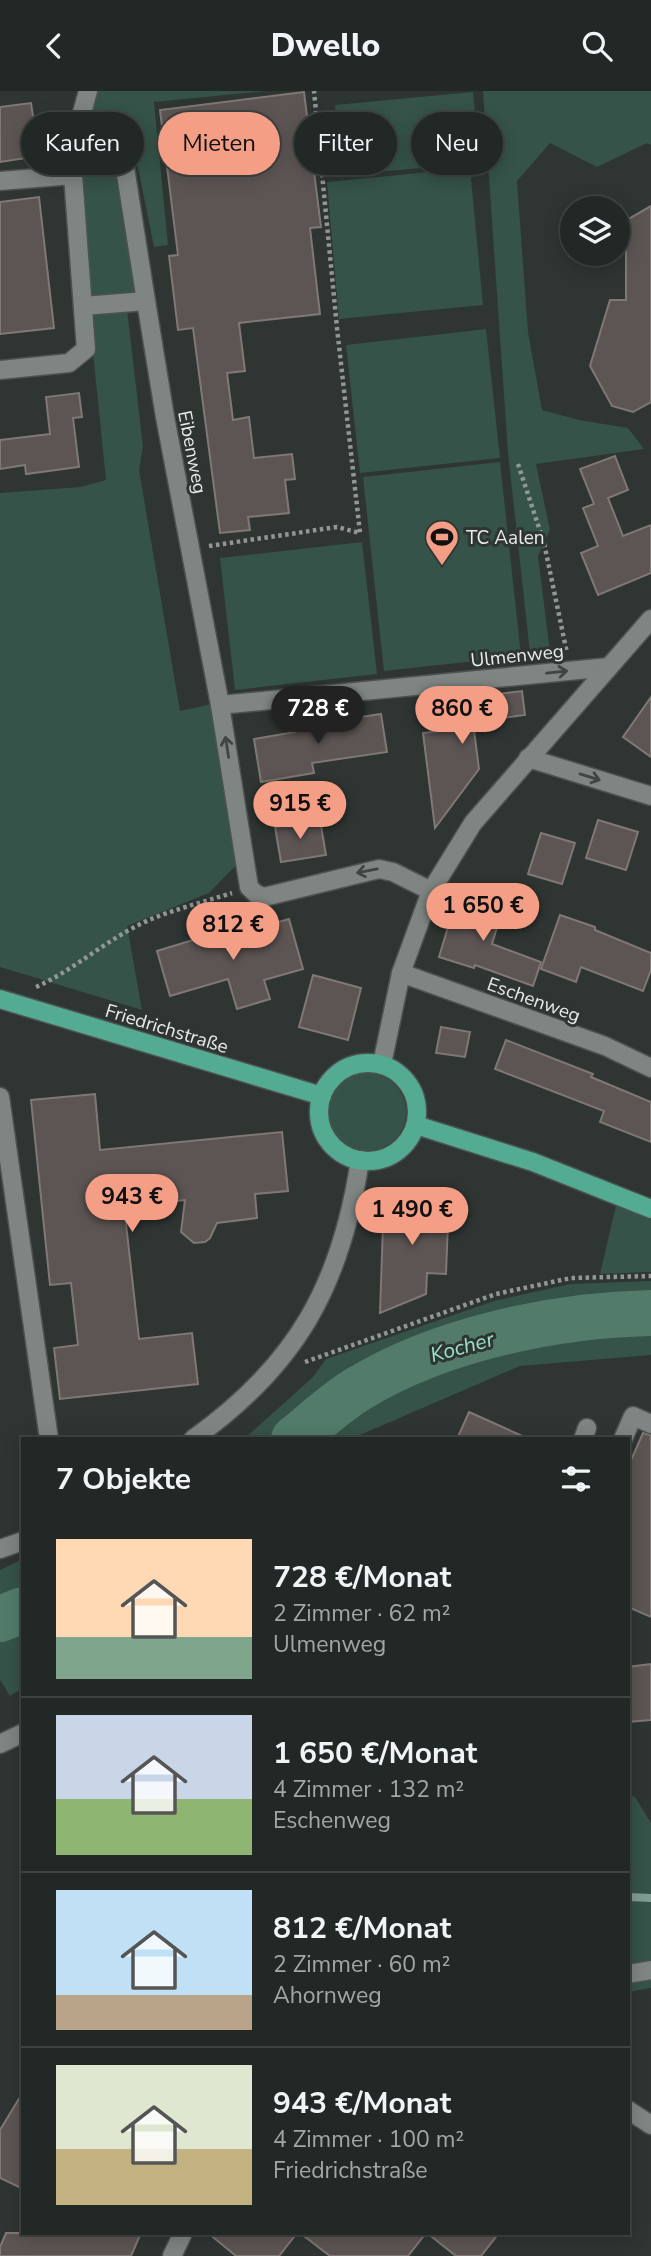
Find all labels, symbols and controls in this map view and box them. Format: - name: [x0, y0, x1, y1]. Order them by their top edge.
- text: Dwello: [271, 24, 380, 67]
- icon: back: [35, 27, 73, 65]
- icon: search: [578, 27, 616, 65]
- chip: Kaufen: [21, 112, 144, 175]
- chip: Mieten: [158, 112, 280, 175]
- chip: Filter: [294, 112, 397, 175]
- chip: Neu: [411, 112, 503, 175]
- map controls: [560, 196, 630, 266]
- button: layers: [560, 196, 630, 266]
- street label: Eibenweg: [171, 408, 213, 496]
- sports icon: TC Aalen: [423, 518, 461, 567]
- place label: TC Aalen: [466, 525, 545, 551]
- street label: Ulmenweg: [469, 638, 565, 674]
- one-way arrow: [545, 666, 567, 679]
- pin: 728 €: [269, 687, 367, 746]
- pin: 860 €: [413, 687, 511, 746]
- text: 728 €: [287, 693, 349, 724]
- text: 860 €: [431, 693, 493, 724]
- one-way arrow: [220, 736, 233, 759]
- one-way arrow: [578, 772, 600, 784]
- pin: 915 €: [251, 781, 349, 841]
- text: 915 €: [269, 788, 331, 819]
- one-way arrow: [356, 865, 379, 879]
- pin: 1 650 €: [418, 883, 548, 943]
- text: 1 650 €: [442, 890, 524, 921]
- pin: 812 €: [184, 903, 282, 962]
- text: 812 €: [202, 909, 264, 940]
- street label: Eschenweg: [483, 971, 584, 1029]
- street label: Friedrichstraße: [102, 998, 232, 1060]
- pin: 943 €: [83, 1175, 181, 1234]
- text: 943 €: [101, 1181, 163, 1212]
- pin: 1 490 €: [347, 1187, 477, 1247]
- text: 1 490 €: [371, 1194, 453, 1225]
- water label: Kocher: [427, 1325, 497, 1369]
- text: 7 Objekte: [56, 1459, 191, 1500]
- icon: filters: [557, 1460, 595, 1498]
- text: 728 €/Monat: [273, 1557, 451, 1598]
- icon: home: [112, 1567, 196, 1651]
- text: 2 Zimmer · 62 m²: [273, 1598, 450, 1629]
- text: Ulmenweg: [273, 1629, 386, 1660]
- text: 1 650 €/Monat: [273, 1733, 477, 1774]
- icon: home: [112, 1743, 196, 1827]
- text: 4 Zimmer · 132 m²: [273, 1774, 464, 1805]
- text: Eschenweg: [273, 1805, 391, 1836]
- text: 812 €/Monat: [273, 1908, 451, 1949]
- icon: home: [112, 1918, 196, 2002]
- text: 2 Zimmer · 60 m²: [273, 1949, 450, 1980]
- text: Ahornweg: [273, 1980, 382, 2011]
- text: 943 €/Monat: [273, 2083, 451, 2124]
- icon: home: [112, 2093, 196, 2177]
- text: 4 Zimmer · 100 m²: [273, 2124, 464, 2155]
- text: Friedrichstraße: [273, 2155, 428, 2186]

